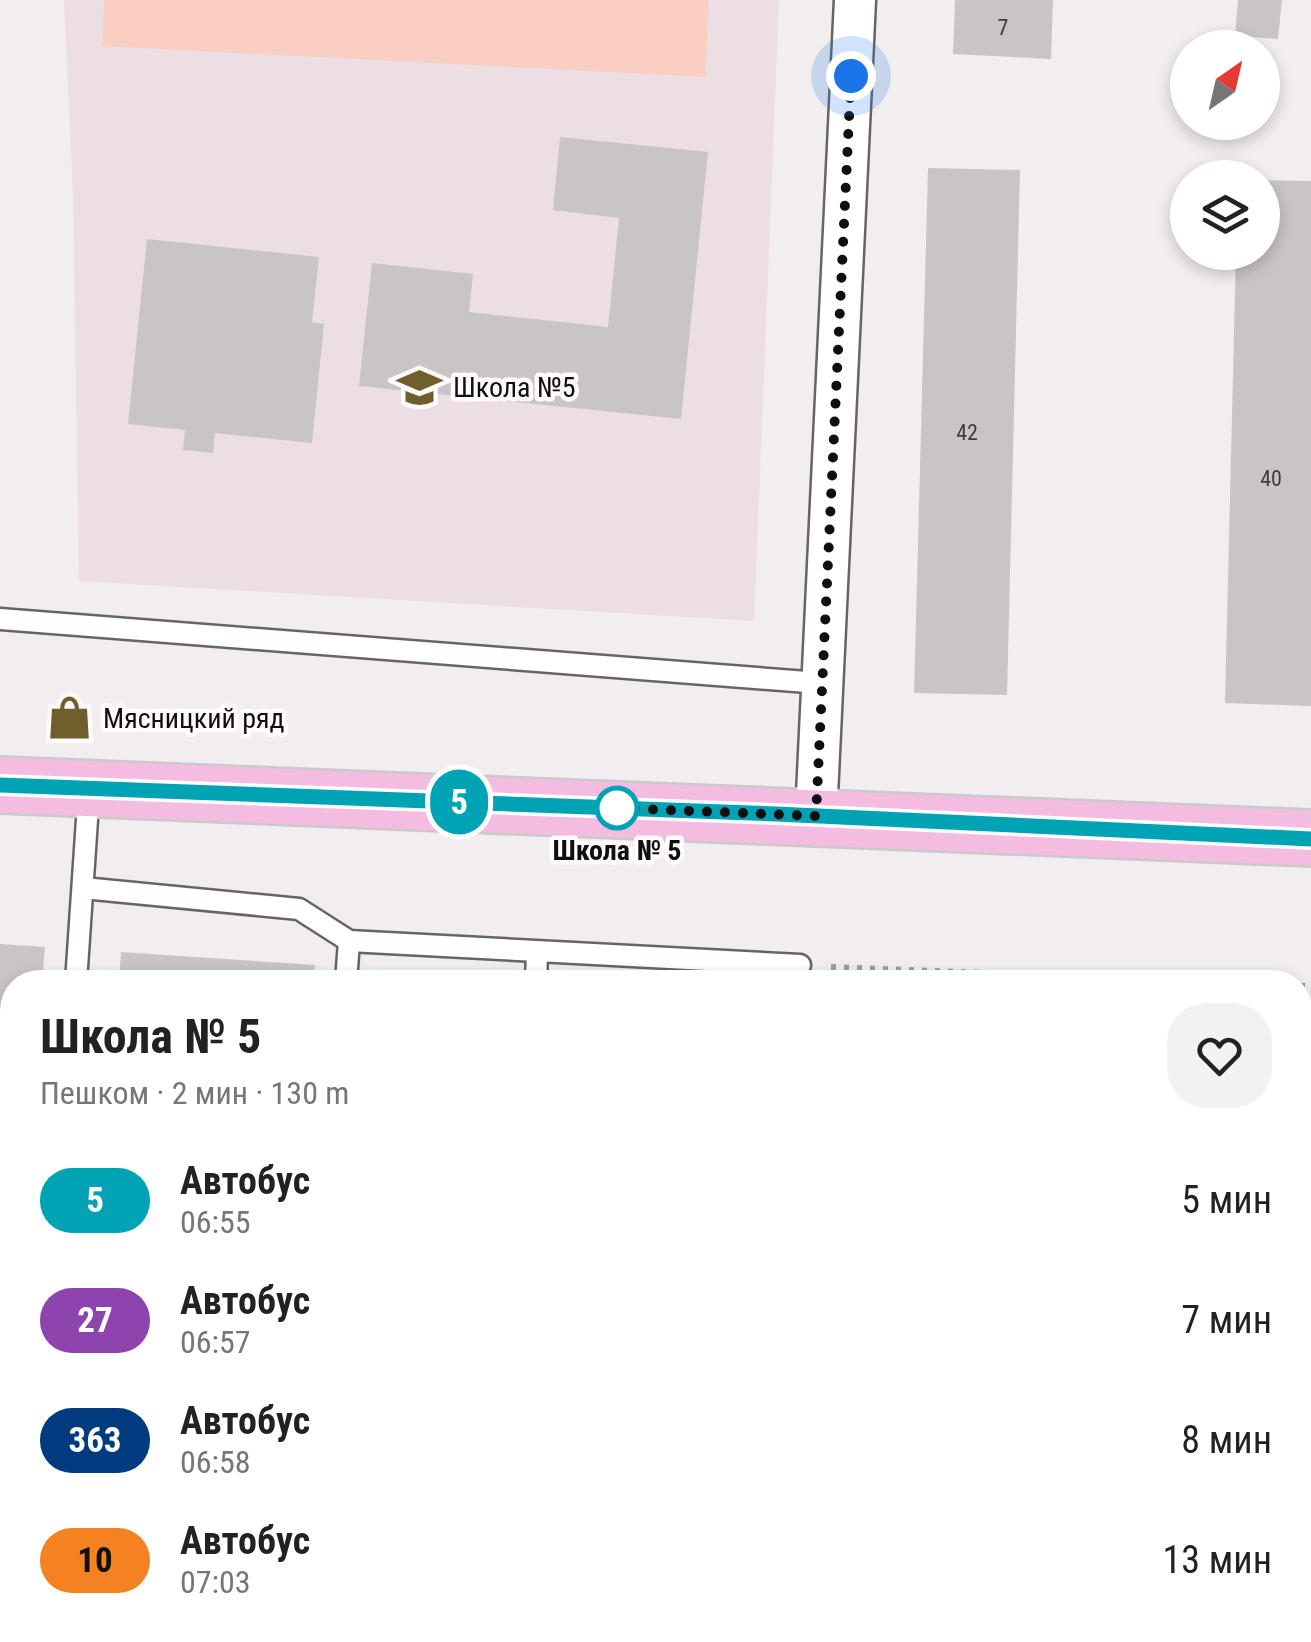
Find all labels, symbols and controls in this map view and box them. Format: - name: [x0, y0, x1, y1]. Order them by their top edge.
- house number: 7: [998, 15, 1008, 40]
- north arrow: [1170, 30, 1280, 140]
- map controls: [1170, 30, 1280, 270]
- your location: [826, 51, 876, 101]
- button: layers: [1170, 160, 1280, 270]
- school or university icon: Школа №5: [396, 363, 444, 411]
- place label: Школа №5: [453, 371, 576, 404]
- house number: 42: [956, 420, 978, 445]
- house number: 40: [1260, 466, 1282, 491]
- shop icon: Мясницкий ряд: [46, 694, 94, 742]
- place label: Мясницкий ряд: [103, 702, 285, 735]
- line badge: 5: [426, 770, 492, 834]
- text: 5: [450, 782, 468, 823]
- marker: Школа № 5: [596, 787, 638, 829]
- place label: Школа № 5: [552, 834, 682, 867]
- button: heart: [1167, 1003, 1272, 1108]
- text: Школа № 5: [40, 1008, 261, 1065]
- text: Пешком · 2 мин · 130 m: [40, 1074, 349, 1112]
- text: Автобус: [180, 1159, 310, 1203]
- text: 5 мин: [1181, 1178, 1272, 1222]
- text: 5: [86, 1180, 104, 1221]
- text: 06:55: [180, 1203, 251, 1241]
- text: Автобус: [180, 1279, 310, 1323]
- text: 7 мин: [1181, 1298, 1272, 1342]
- text: 27: [77, 1300, 113, 1341]
- text: 06:57: [180, 1323, 251, 1361]
- text: Автобус: [180, 1399, 310, 1443]
- text: 8 мин: [1181, 1418, 1272, 1462]
- text: 363: [68, 1420, 122, 1461]
- text: 06:58: [180, 1443, 251, 1481]
- text: Автобус: [180, 1519, 310, 1563]
- text: 13 мин: [1163, 1538, 1272, 1582]
- text: 10: [77, 1540, 113, 1581]
- text: 07:03: [180, 1563, 251, 1601]

